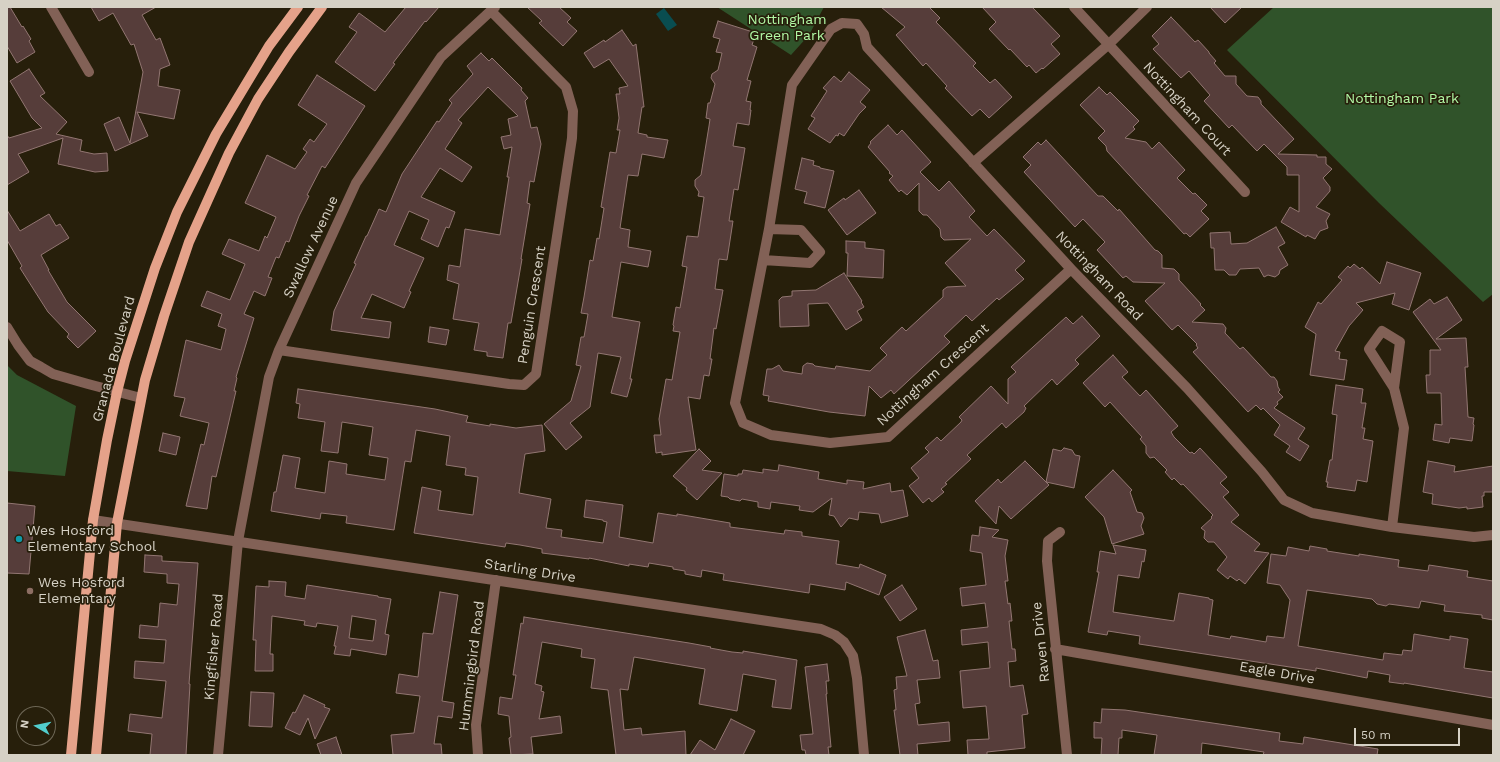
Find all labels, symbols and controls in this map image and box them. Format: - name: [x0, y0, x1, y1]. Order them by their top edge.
- park label: Nottingham Green Park: [747, 12, 827, 44]
- street label: Nottingham Court: [1139, 59, 1235, 159]
- park label: Nottingham Park: [1345, 91, 1459, 107]
- street label: Swallow Avenue: [280, 193, 342, 301]
- street label: Nottingham Road: [1052, 228, 1146, 324]
- street label: Penguin Crescent: [514, 245, 550, 365]
- street label: Granada Boulevard: [89, 294, 139, 424]
- street label: Nottingham Crescent: [874, 320, 992, 430]
- place label: Wes Hosford Elementary School: [27, 523, 156, 556]
- marker: Wes Hosford Elementary School: [14, 534, 24, 544]
- street label: Starling Drive: [483, 555, 577, 587]
- place label: Wes Hosford Elementary: [38, 575, 125, 608]
- marker: Wes Hosford Elementary: [25, 586, 35, 596]
- street label: Kingfisher Road: [201, 593, 227, 701]
- street label: Hummingbird Road: [456, 600, 488, 732]
- street label: Raven Drive: [1028, 601, 1054, 683]
- street label: Eagle Drive: [1238, 658, 1316, 688]
- north arrow: [16, 706, 56, 746]
- text: N: [18, 719, 32, 729]
- scale bar: [1356, 720, 1462, 746]
- text: 50 m: [1361, 728, 1391, 742]

